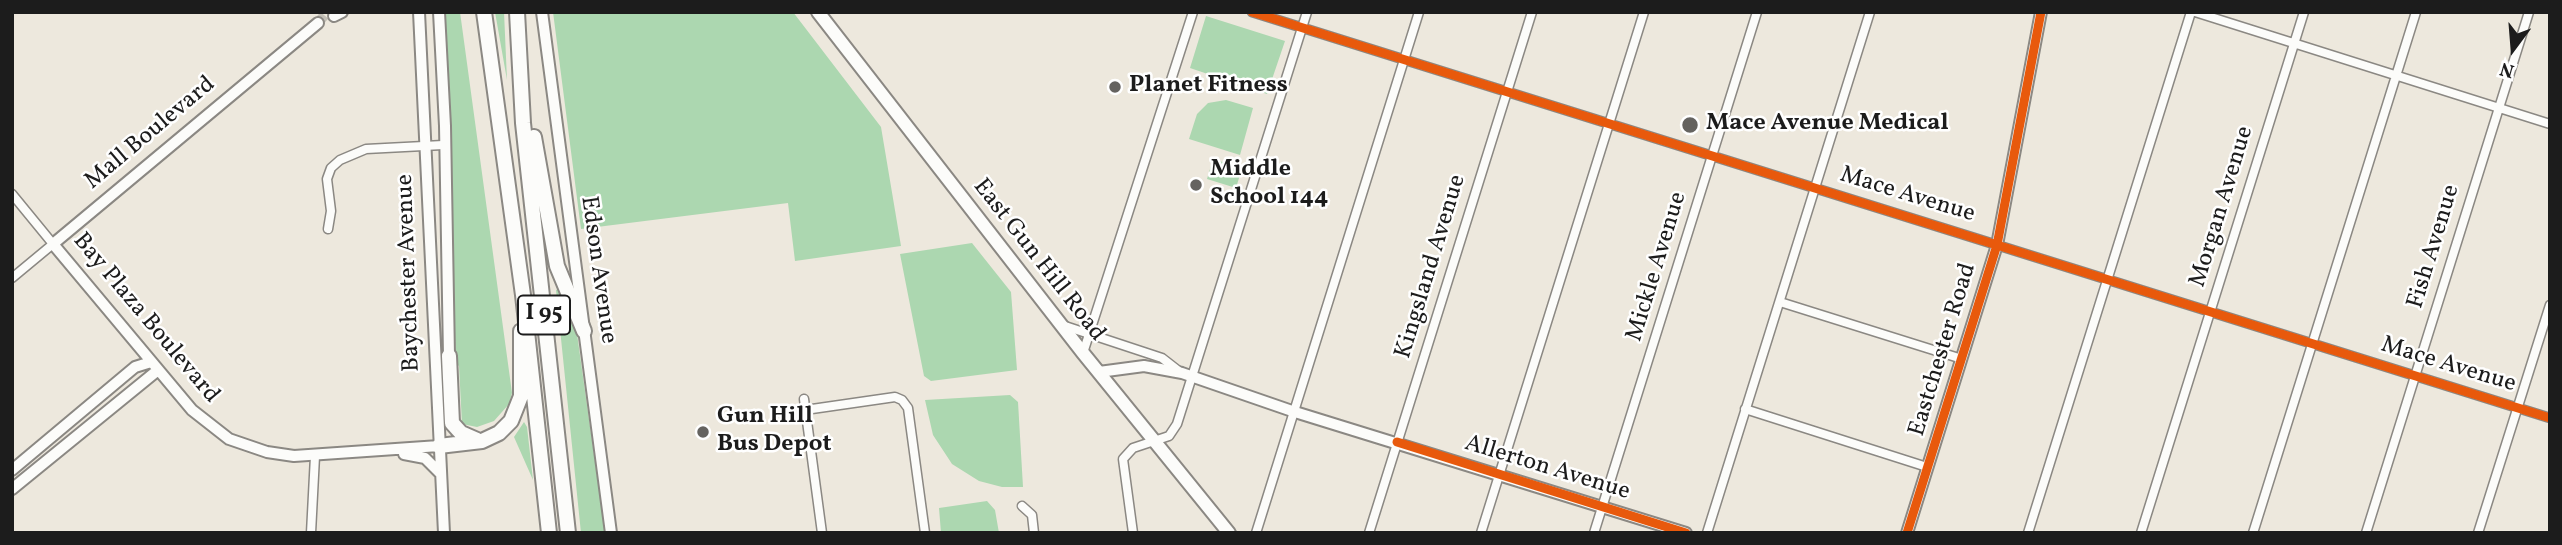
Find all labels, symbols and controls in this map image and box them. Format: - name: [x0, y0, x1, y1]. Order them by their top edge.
- north arrow: [2478, 14, 2548, 84]
- text: N: [2497, 55, 2517, 84]
- street label: Mall Boulevard: [80, 71, 222, 197]
- place label: Planet Fitness: [1129, 73, 1288, 101]
- marker: Planet Fitness: [1107, 79, 1123, 95]
- place label: Mace Avenue Medical: [1706, 111, 1949, 139]
- marker: Mace Avenue Medical: [1680, 115, 1700, 135]
- street label: Morgan Avenue: [2185, 123, 2261, 291]
- place label: Middle School 144: [1210, 157, 1329, 213]
- street label: Mace Avenue: [1836, 162, 1978, 230]
- street label: Kingsland Avenue: [1390, 172, 1474, 362]
- street label: Baychester Avenue: [392, 174, 428, 372]
- street label: East Gun Hill Road: [965, 174, 1111, 348]
- marker: Middle School 144: [1188, 177, 1204, 193]
- street label: Fish Avenue: [2403, 182, 2467, 312]
- street label: Mickle Avenue: [1622, 189, 1694, 345]
- street label: Edson Avenue: [572, 194, 622, 346]
- street label: Bay Plaza Boulevard: [65, 228, 225, 410]
- street label: Eastchester Road: [1904, 260, 1984, 440]
- road number: I 95: [518, 296, 570, 334]
- street label: Mace Avenue: [2377, 332, 2519, 400]
- place label: Gun Hill Bus Depot: [717, 404, 831, 460]
- marker: Gun Hill Bus Depot: [695, 424, 711, 440]
- street label: Allerton Avenue: [1461, 430, 1633, 508]

